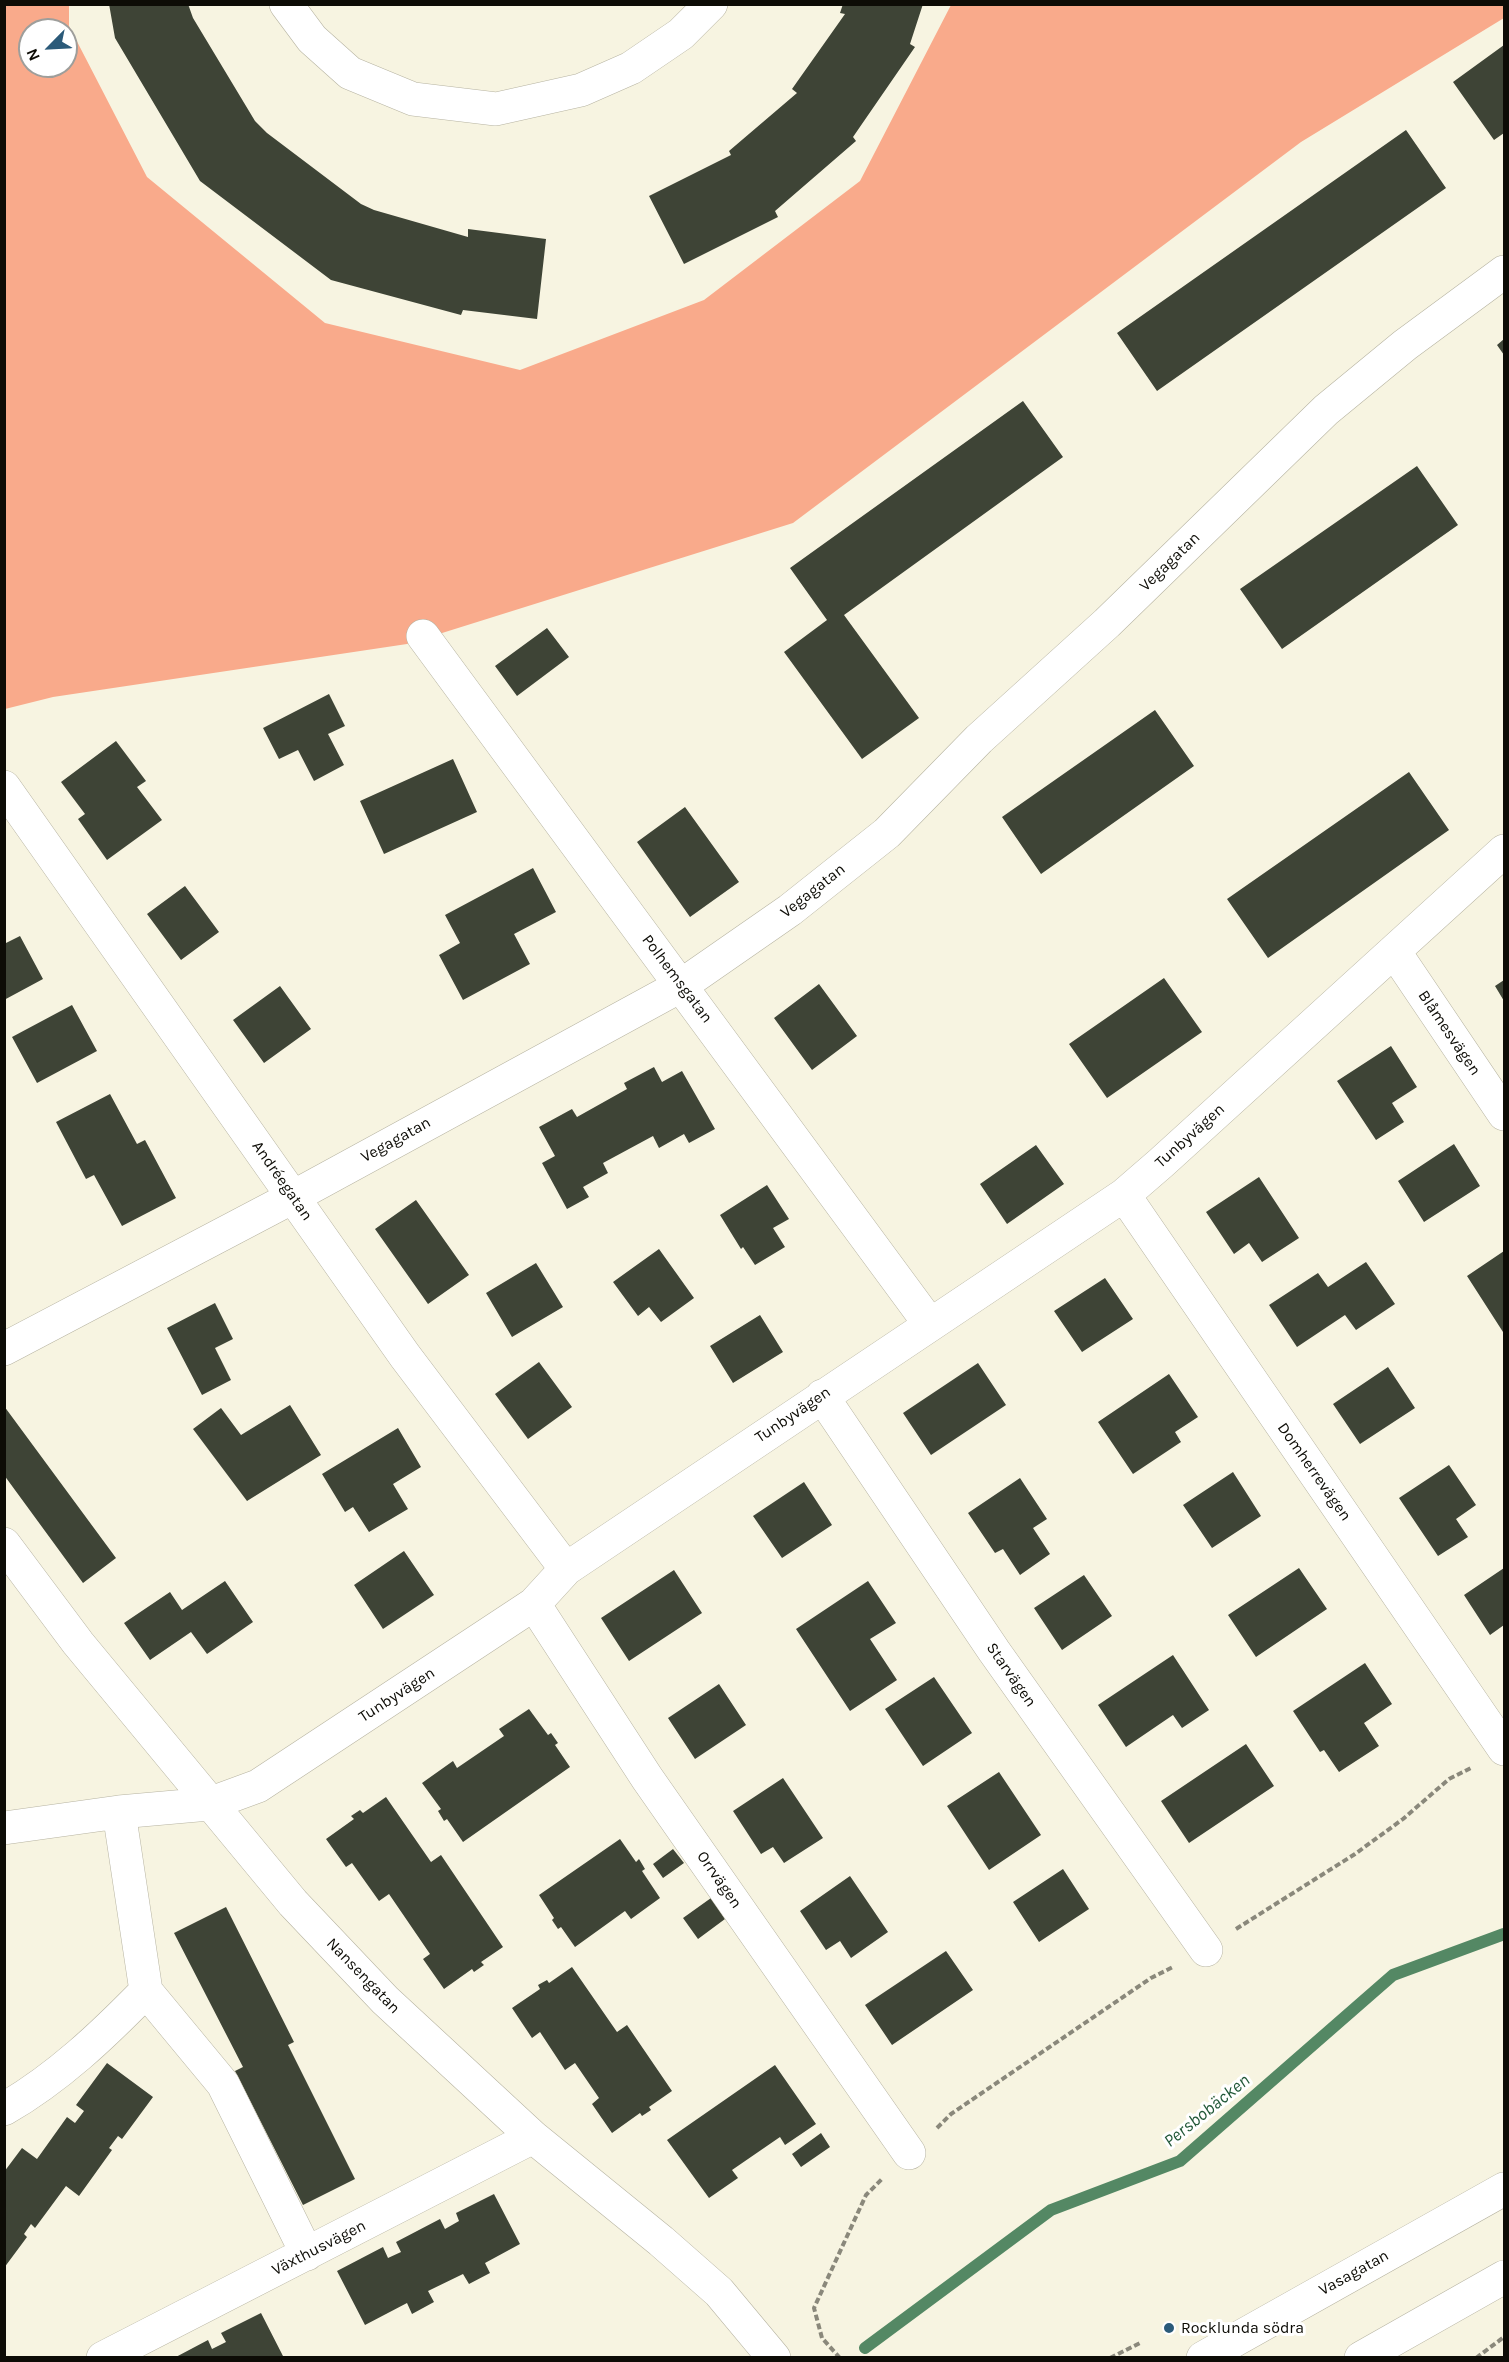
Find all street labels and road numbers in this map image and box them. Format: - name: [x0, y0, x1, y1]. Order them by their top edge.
- street label: Vegagatan: [1136, 528, 1204, 596]
- street label: Vegagatan: [777, 860, 849, 922]
- street label: Polhemsgatan: [638, 931, 716, 1027]
- street label: Blåmesvägen: [1413, 987, 1485, 1079]
- street label: Tunbyvägen: [1151, 1100, 1229, 1172]
- street label: Vegagatan: [358, 1113, 434, 1167]
- street label: Andréegatan: [248, 1137, 316, 1225]
- street label: Tunbyvägen: [752, 1383, 834, 1447]
- street label: Domherrevägen: [1273, 1419, 1355, 1525]
- street label: Starvägen: [982, 1639, 1040, 1711]
- street label: Tunbyvägen: [355, 1663, 439, 1727]
- street label: Orrvägen: [692, 1848, 746, 1912]
- street label: Nansengatan: [322, 1934, 404, 2018]
- street label: Växthusvägen: [269, 2216, 369, 2280]
- street label: Vasagatan: [1316, 2246, 1392, 2300]

